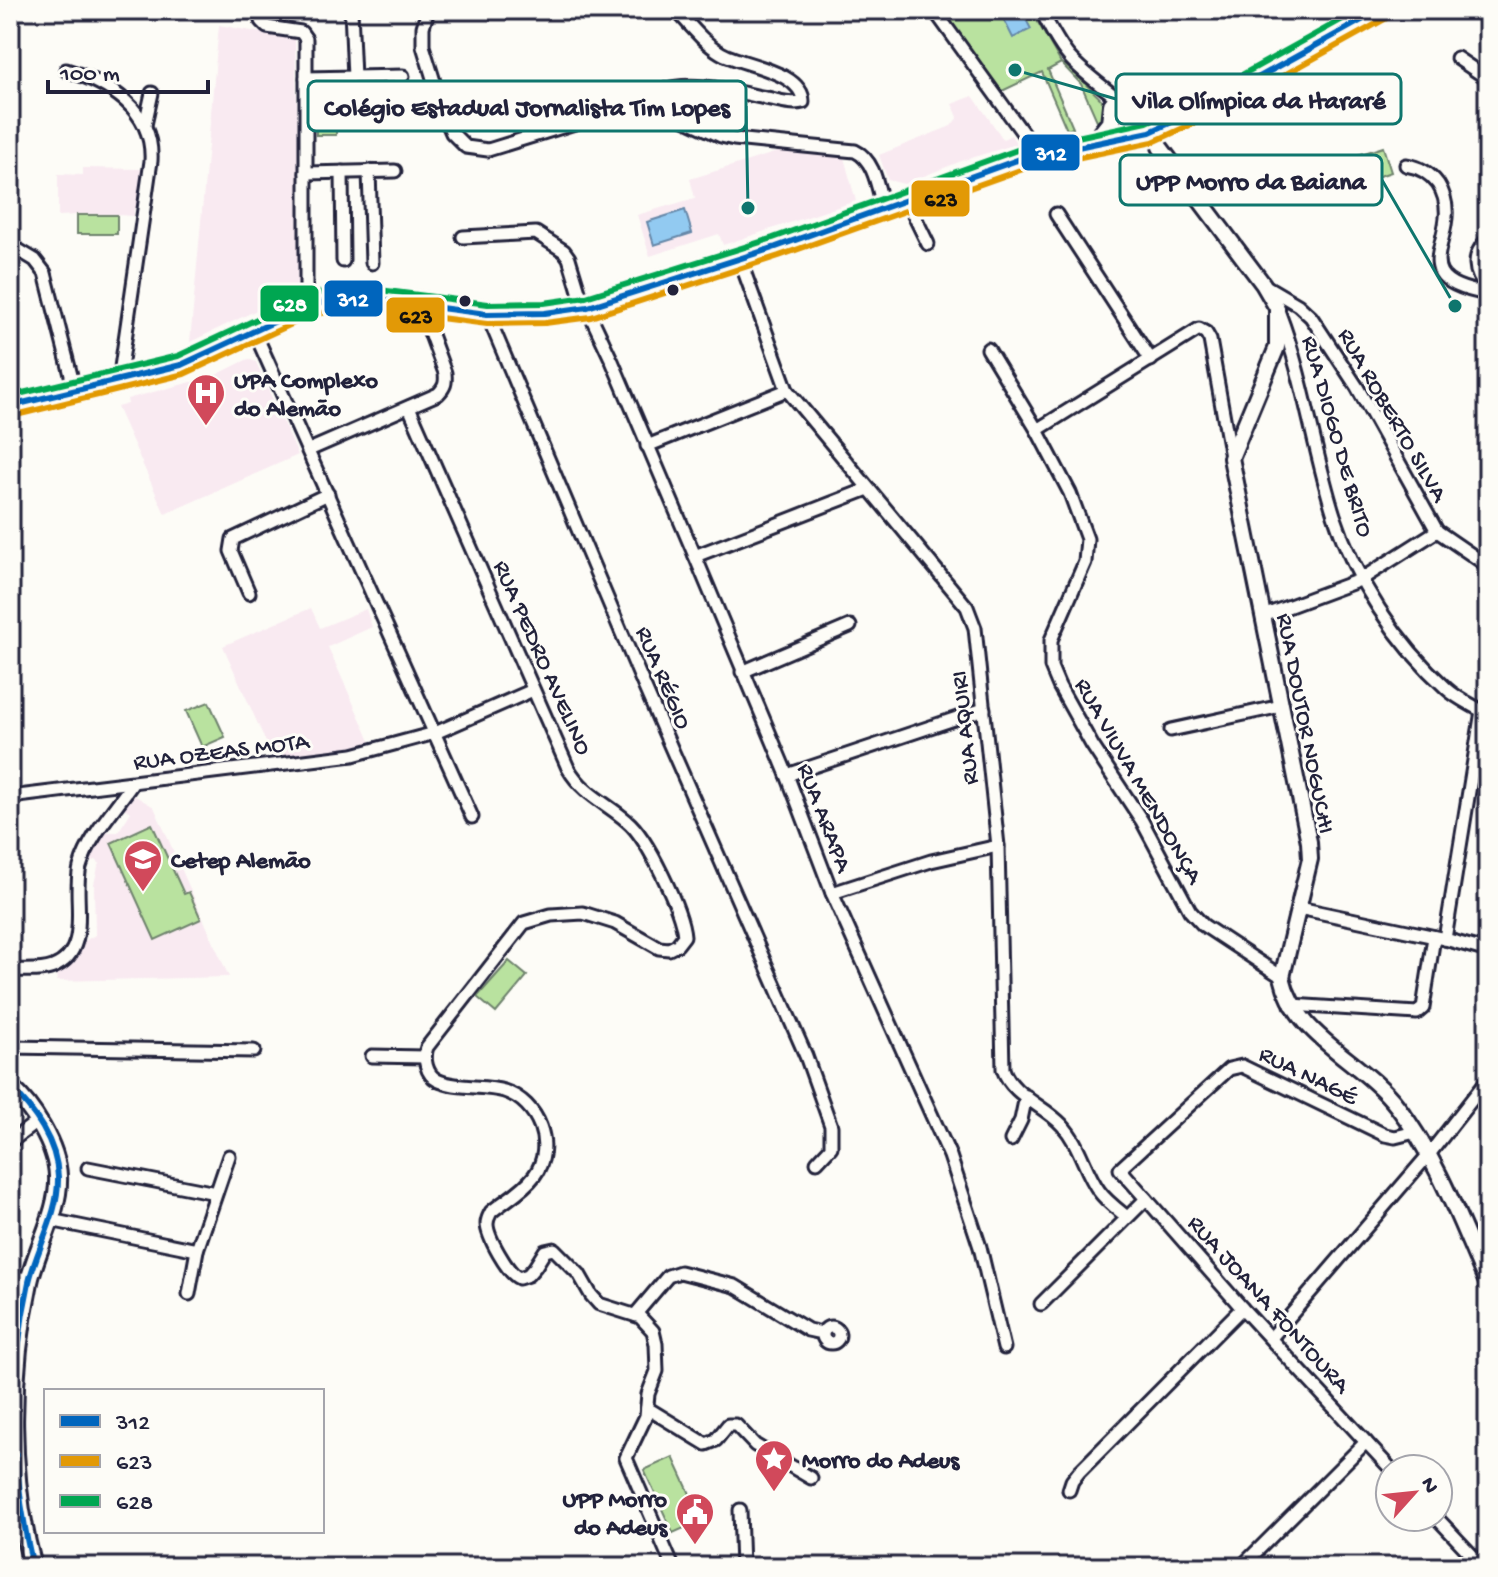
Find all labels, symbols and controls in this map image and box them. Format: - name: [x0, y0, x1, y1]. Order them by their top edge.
- scale bar: [48, 44, 208, 94]
- text: 100 m: [59, 61, 120, 90]
- callout: Vila Olímpica da Itararé: [1116, 74, 1401, 124]
- callout: Colégio Estadual Jornalista Tim Lopes: [308, 81, 746, 131]
- text: Vila Olímpica da Itararé: [1131, 88, 1387, 119]
- text: Colégio Estadual Jornalista Tim Lopes: [324, 95, 731, 126]
- line badge: 312: [1020, 133, 1081, 172]
- text: 312: [1034, 143, 1067, 169]
- callout: UPP Morro da Baiana: [1120, 155, 1382, 205]
- text: UPP Morro da Baiana: [1136, 169, 1367, 200]
- line badge: 623: [910, 179, 971, 218]
- text: 623: [924, 189, 958, 215]
- line badge: 312: [323, 279, 384, 318]
- unlabelled marker: [665, 282, 681, 298]
- line badge: 628: [259, 284, 320, 323]
- text: 312: [336, 289, 369, 315]
- unlabelled marker: [457, 293, 473, 309]
- text: 628: [273, 294, 307, 320]
- line badge: 623: [385, 296, 446, 334]
- text: 623: [399, 306, 433, 332]
- street label: RUA ROBERTO SILVA: [1329, 324, 1453, 509]
- street label: RUA DIOGO DE BRITO: [1293, 333, 1378, 541]
- place label: UPA Complexo do Alemão: [234, 368, 379, 425]
- hospital icon: UPA Complexo do Alemão: [185, 372, 227, 427]
- street label: RUA PEDRO AVELINO: [485, 557, 597, 760]
- street label: RUA DOUTOR NOGUCHI: [1268, 611, 1339, 836]
- street label: RUA RÉGIO: [627, 622, 696, 734]
- street label: RUA AQUIRI: [946, 669, 987, 786]
- street label: RUA VIUVA MENDONÇA: [1066, 674, 1209, 891]
- street label: RUA OZEAS MOTA: [132, 728, 313, 779]
- street label: RUA ARAPA: [789, 760, 857, 879]
- school or university icon: Cetep Alemão: [122, 838, 164, 893]
- place label: Cetep Alemão: [171, 848, 311, 877]
- street label: RUA NAGÉ: [1253, 1041, 1362, 1114]
- street label: RUA JOANA FONTOURA: [1180, 1210, 1356, 1402]
- legend: [44, 1389, 324, 1533]
- text: 312: [115, 1410, 150, 1439]
- place icon: Morro do Adeus: [753, 1438, 795, 1493]
- place label: Morro do Adeus: [802, 1448, 960, 1477]
- text: 623: [116, 1450, 152, 1479]
- north arrow: [1374, 1453, 1454, 1533]
- text: N: [1413, 1473, 1443, 1498]
- place label: UPP Morro do Adeus: [562, 1487, 668, 1544]
- text: 628: [116, 1490, 153, 1519]
- public building icon: UPP Morro do Adeus: [674, 1491, 716, 1546]

